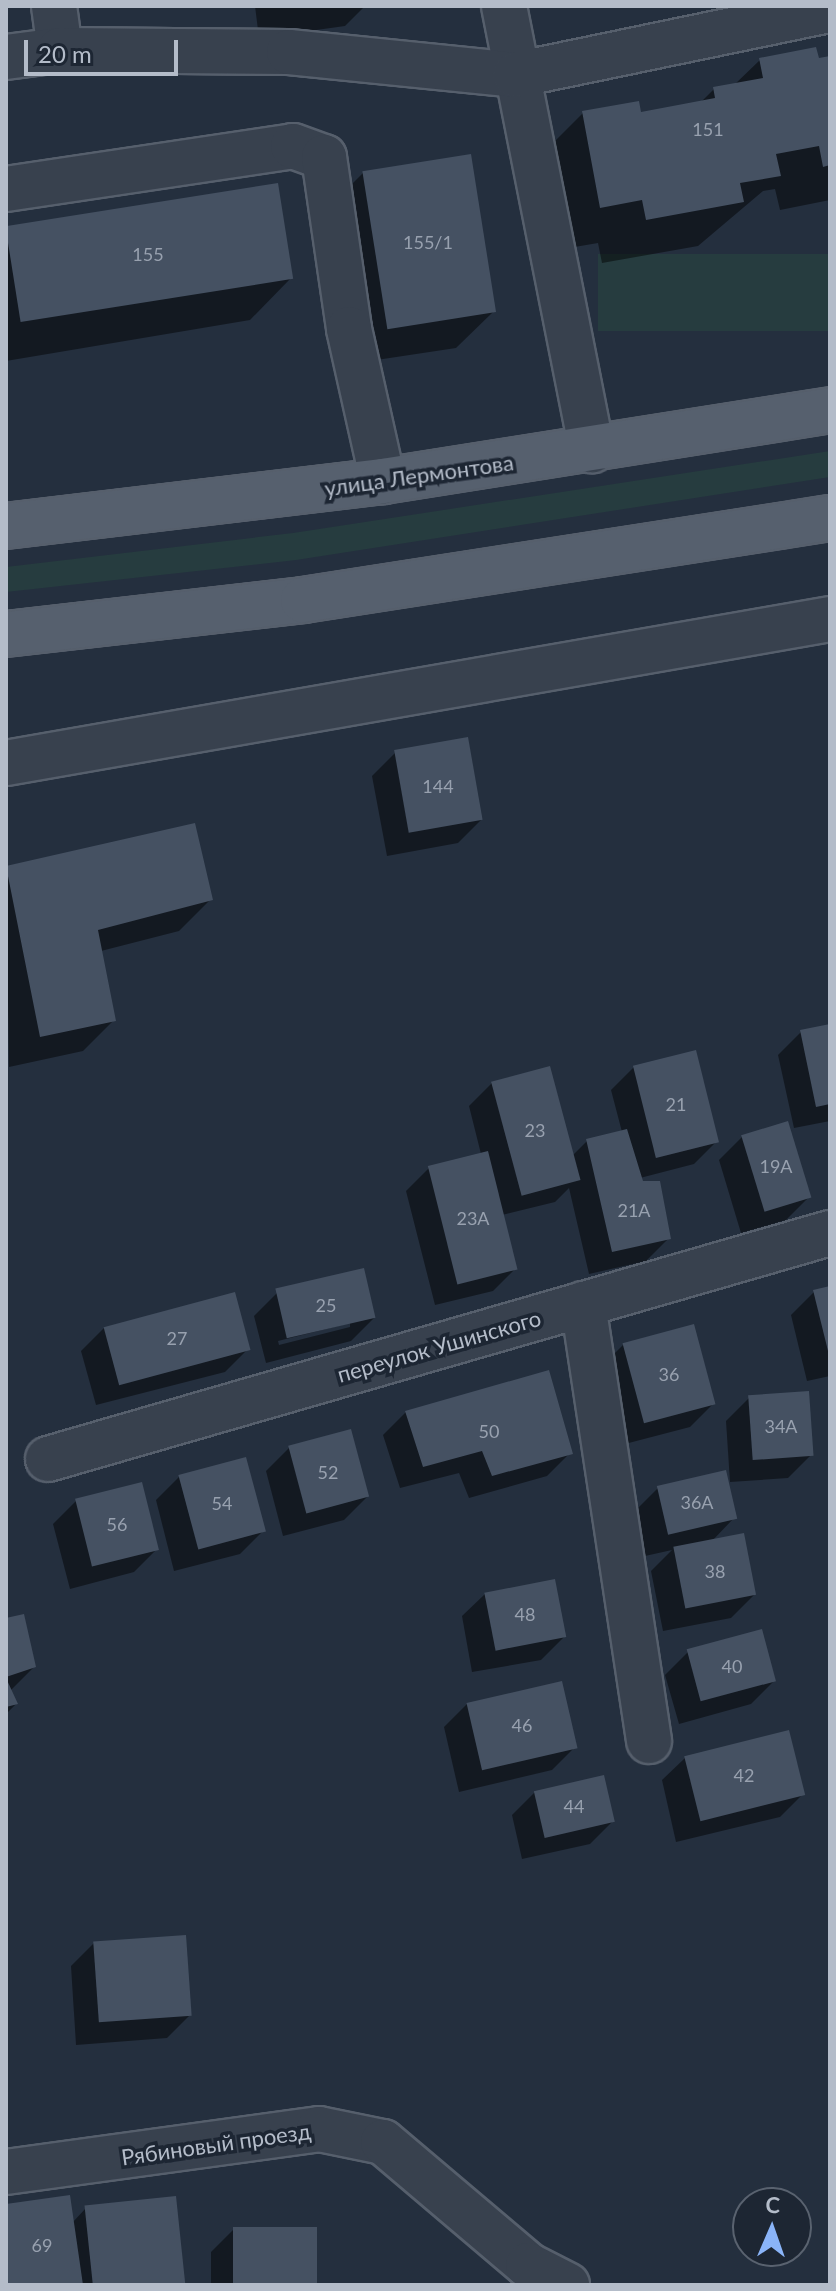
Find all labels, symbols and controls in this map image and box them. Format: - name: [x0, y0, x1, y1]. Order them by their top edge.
- scale bar: [28, 24, 182, 74]
- text: 20 m: [38, 39, 92, 68]
- house number: 151: [692, 118, 724, 140]
- house number: 155/1: [403, 231, 453, 253]
- house number: 155: [132, 243, 164, 265]
- street label: улица Лермонтова: [323, 449, 515, 501]
- house number: 144: [422, 775, 454, 797]
- house number: 21: [666, 1093, 686, 1115]
- house number: 23: [525, 1119, 545, 1141]
- house number: 19А: [759, 1155, 793, 1177]
- house number: 21А: [617, 1199, 651, 1221]
- house number: 23А: [456, 1207, 490, 1229]
- house number: 25: [316, 1294, 336, 1316]
- street label: переулок Ушинского: [334, 1304, 544, 1388]
- house number: 27: [167, 1327, 187, 1349]
- house number: 36: [659, 1363, 679, 1385]
- house number: 34А: [764, 1415, 798, 1437]
- house number: 50: [479, 1420, 499, 1442]
- house number: 52: [318, 1461, 338, 1483]
- house number: 36А: [680, 1491, 714, 1513]
- house number: 54: [212, 1492, 232, 1514]
- house number: 56: [107, 1513, 127, 1535]
- house number: 38: [705, 1560, 725, 1582]
- house number: 48: [515, 1603, 535, 1625]
- house number: 40: [722, 1655, 742, 1677]
- house number: 46: [512, 1714, 532, 1736]
- house number: 42: [734, 1764, 754, 1786]
- house number: 44: [564, 1795, 584, 1817]
- street label: Рябиновый проезд: [120, 2118, 312, 2170]
- north arrow: [732, 2187, 812, 2267]
- text: С: [765, 2191, 781, 2218]
- house number: 69: [32, 2234, 52, 2256]

